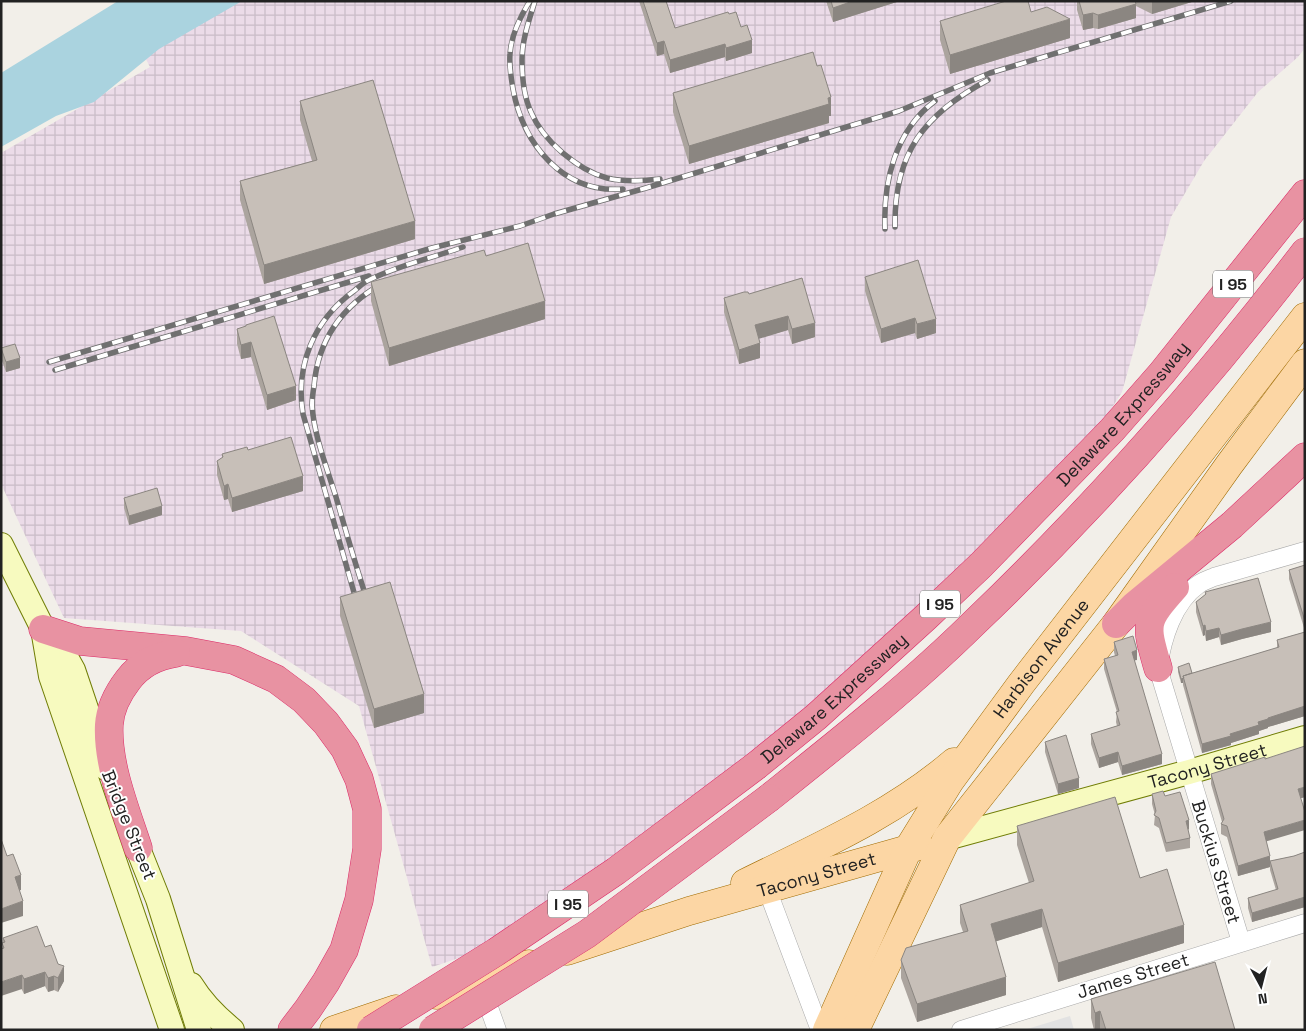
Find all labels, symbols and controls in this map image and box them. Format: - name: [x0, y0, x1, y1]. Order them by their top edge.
- road number: I 95: [1213, 270, 1253, 298]
- street label: Delaware Expressway: [1052, 336, 1194, 491]
- road number: I 95: [920, 590, 960, 618]
- street label: Harbison Avenue: [988, 594, 1094, 723]
- street label: Delaware Expressway: [756, 628, 912, 768]
- street label: Tacony Street: [1145, 738, 1269, 794]
- street label: Bridge Street: [97, 766, 162, 883]
- street label: Buckius Street: [1187, 797, 1246, 926]
- street label: Tacony Street: [754, 847, 879, 902]
- road number: I 95: [548, 891, 588, 918]
- street label: James Street: [1074, 948, 1192, 1003]
- north arrow: [1236, 961, 1286, 1011]
- text: N: [1257, 989, 1268, 1008]

